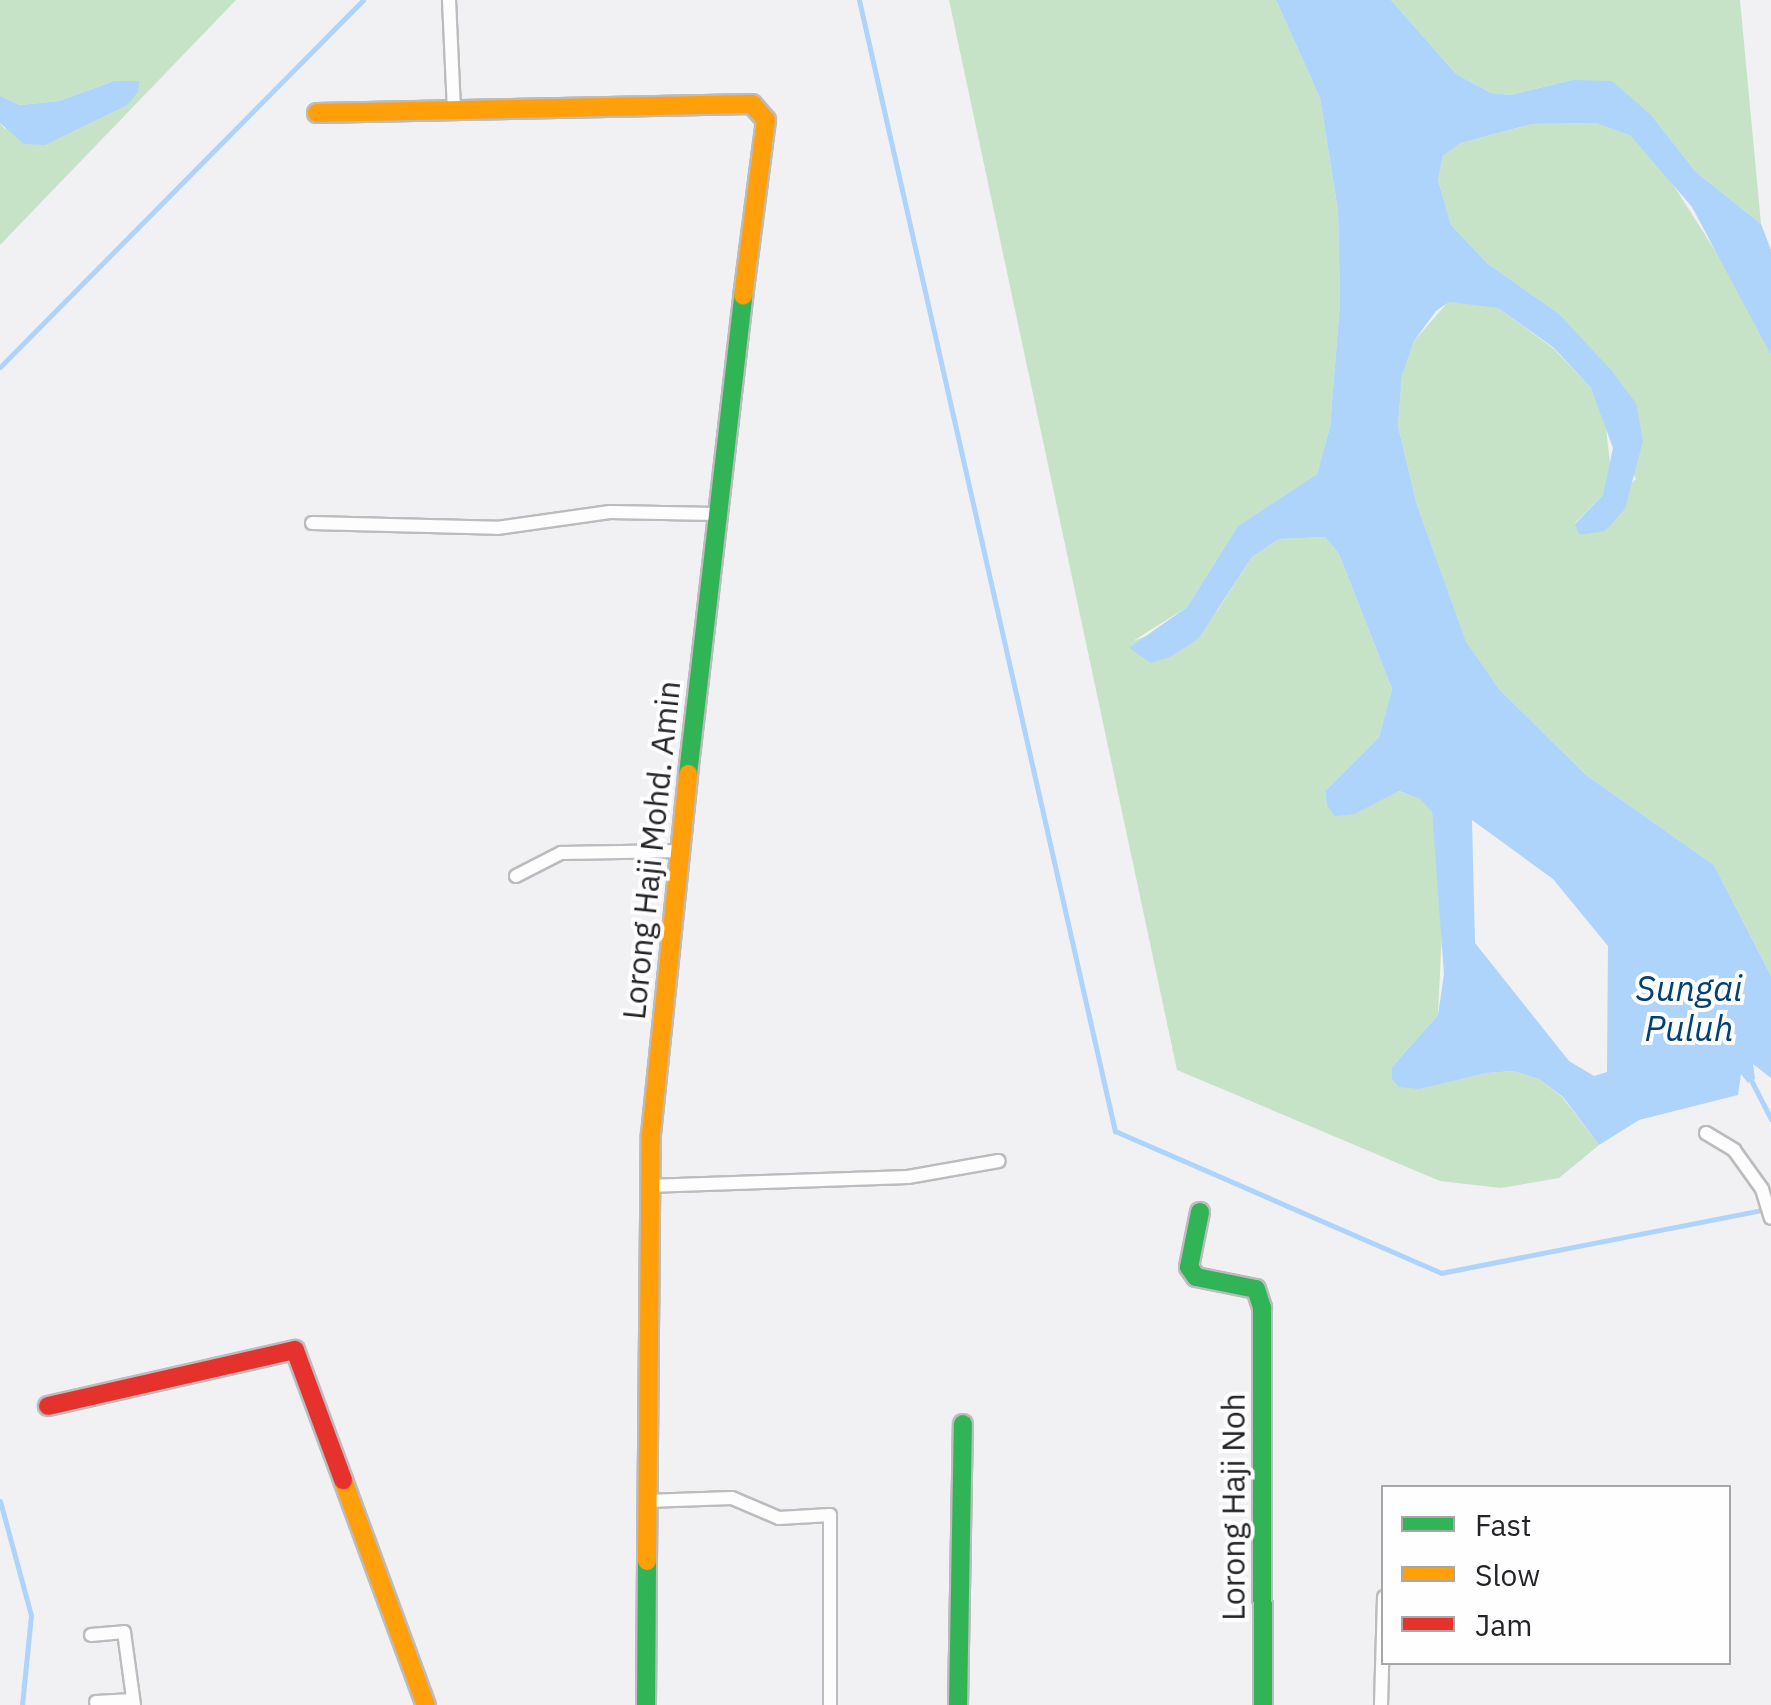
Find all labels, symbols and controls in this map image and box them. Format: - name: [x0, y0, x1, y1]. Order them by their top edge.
- street label: Lorong Haji Mohd. Amin: [614, 679, 688, 1021]
- water label: Sungai Puluh: [1635, 967, 1743, 1049]
- street label: Lorong Haji Noh: [1214, 1393, 1252, 1621]
- legend: [1381, 1485, 1731, 1665]
- text: Fast: [1475, 1505, 1532, 1544]
- text: Slow: [1475, 1555, 1540, 1594]
- text: Jam: [1475, 1605, 1533, 1644]

